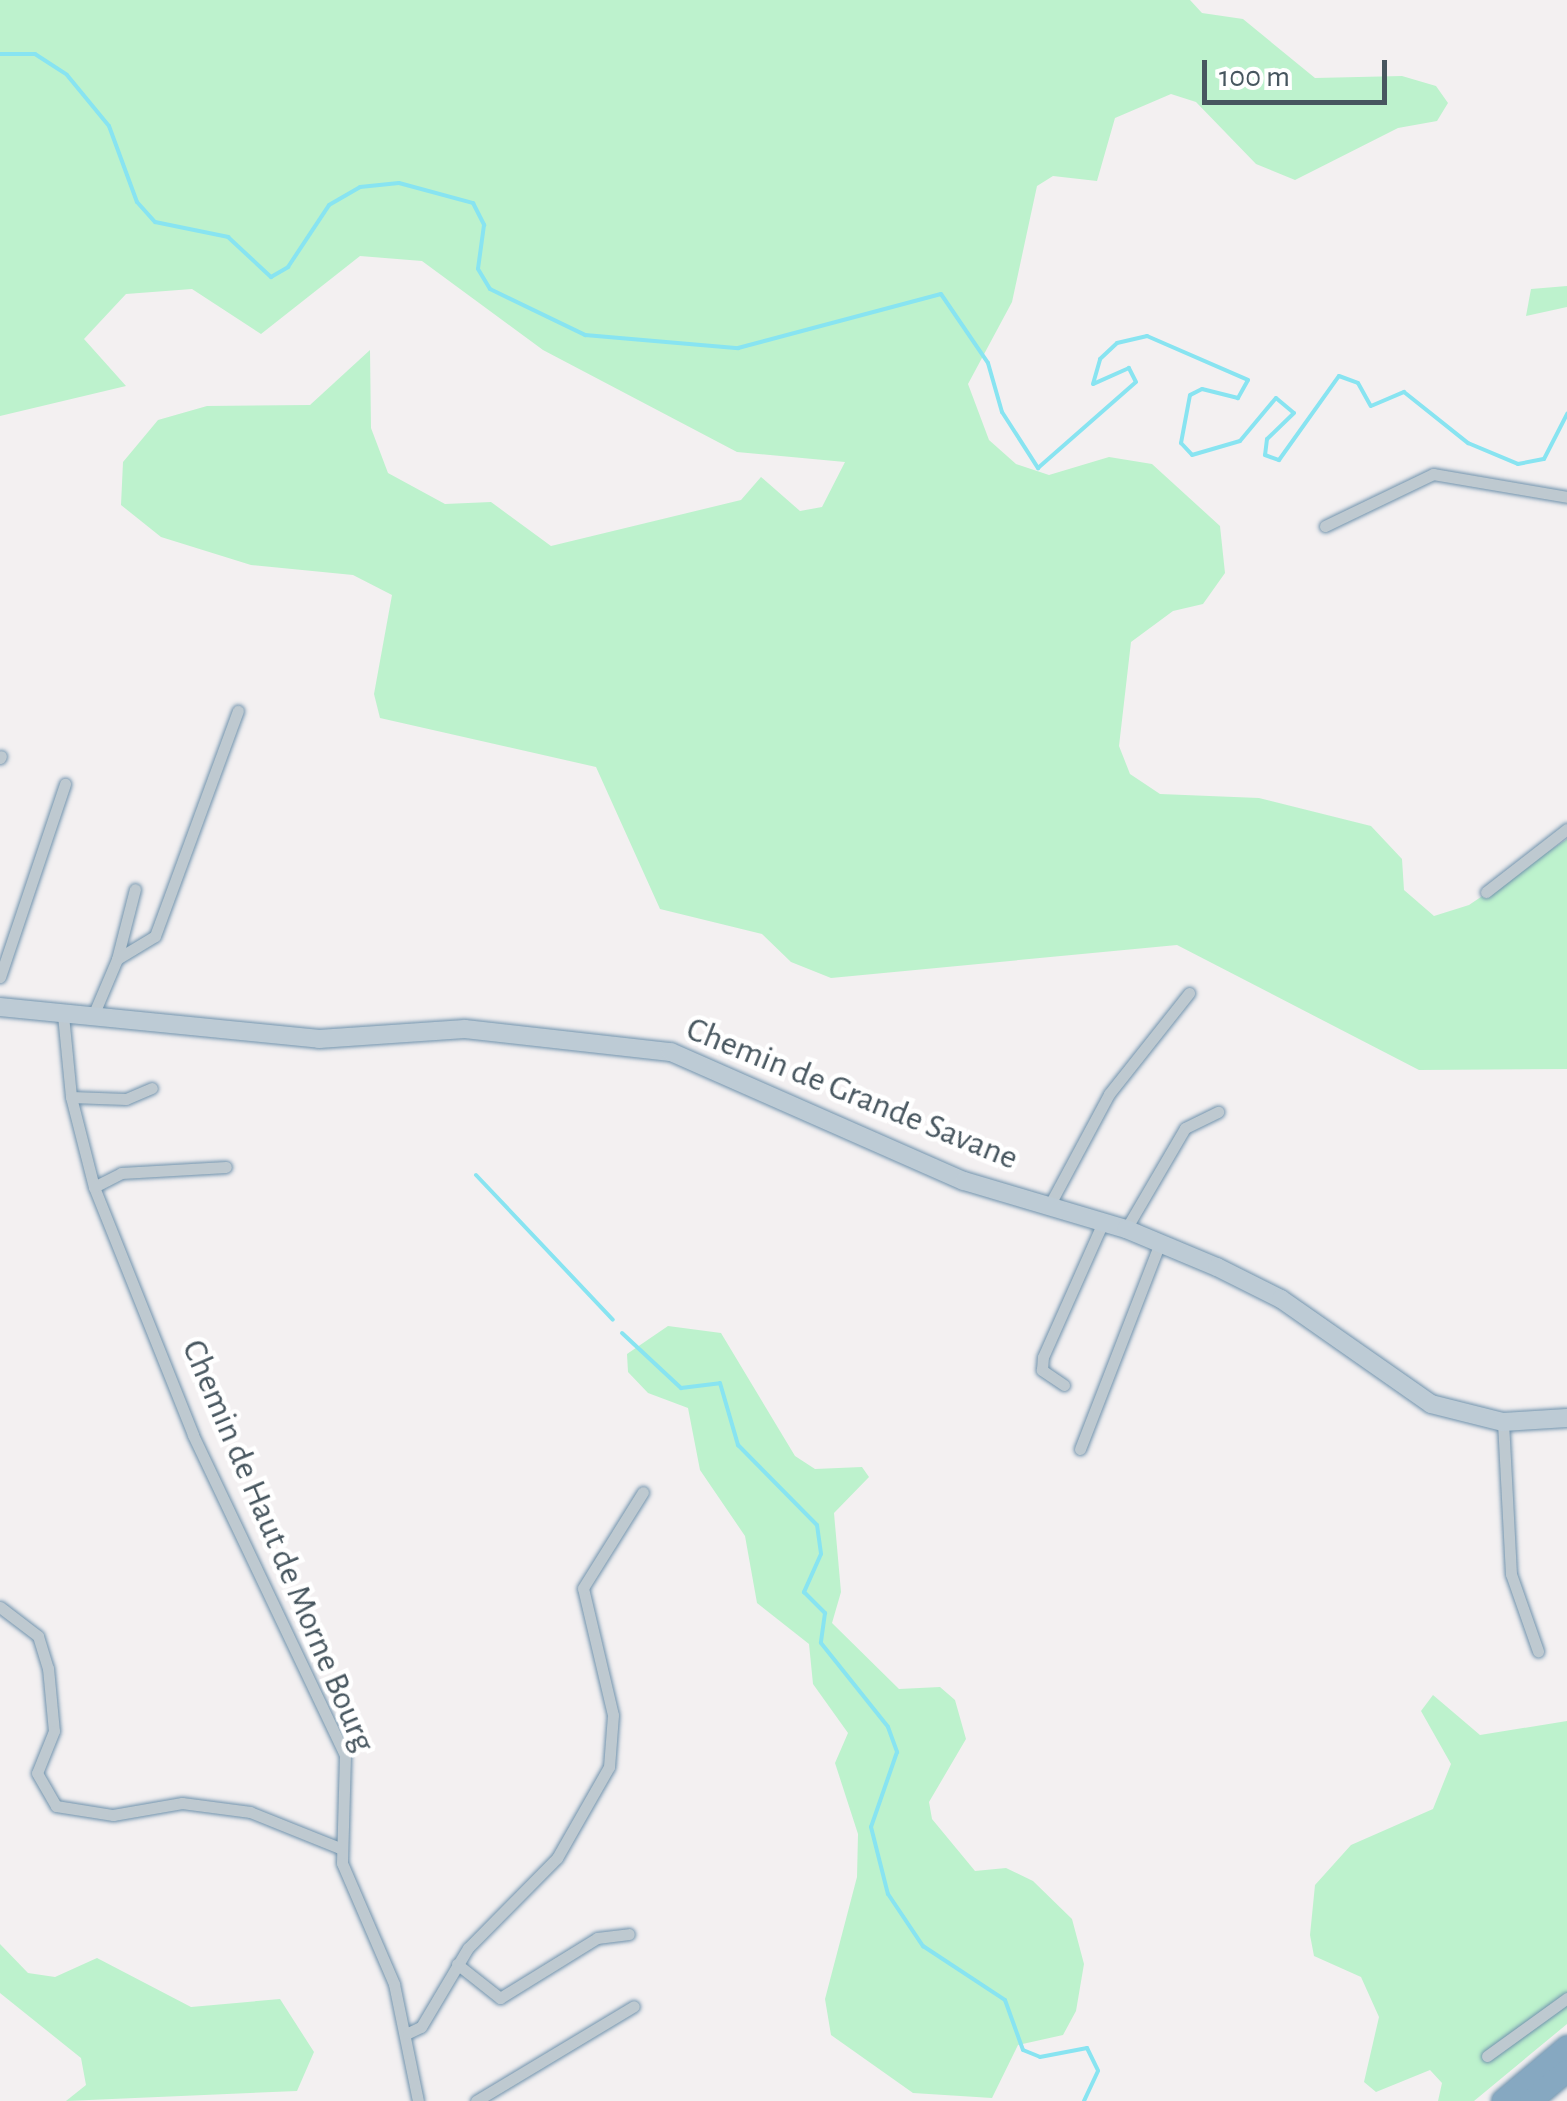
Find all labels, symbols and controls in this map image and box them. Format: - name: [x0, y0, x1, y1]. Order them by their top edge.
- scale bar: [1207, 40, 1392, 102]
- text: 100 m: [1219, 62, 1290, 92]
- street label: Chemin de Grande Savane: [680, 1008, 1024, 1180]
- street label: Chemin de Haut de Morne Bourg: [172, 1334, 384, 1758]

